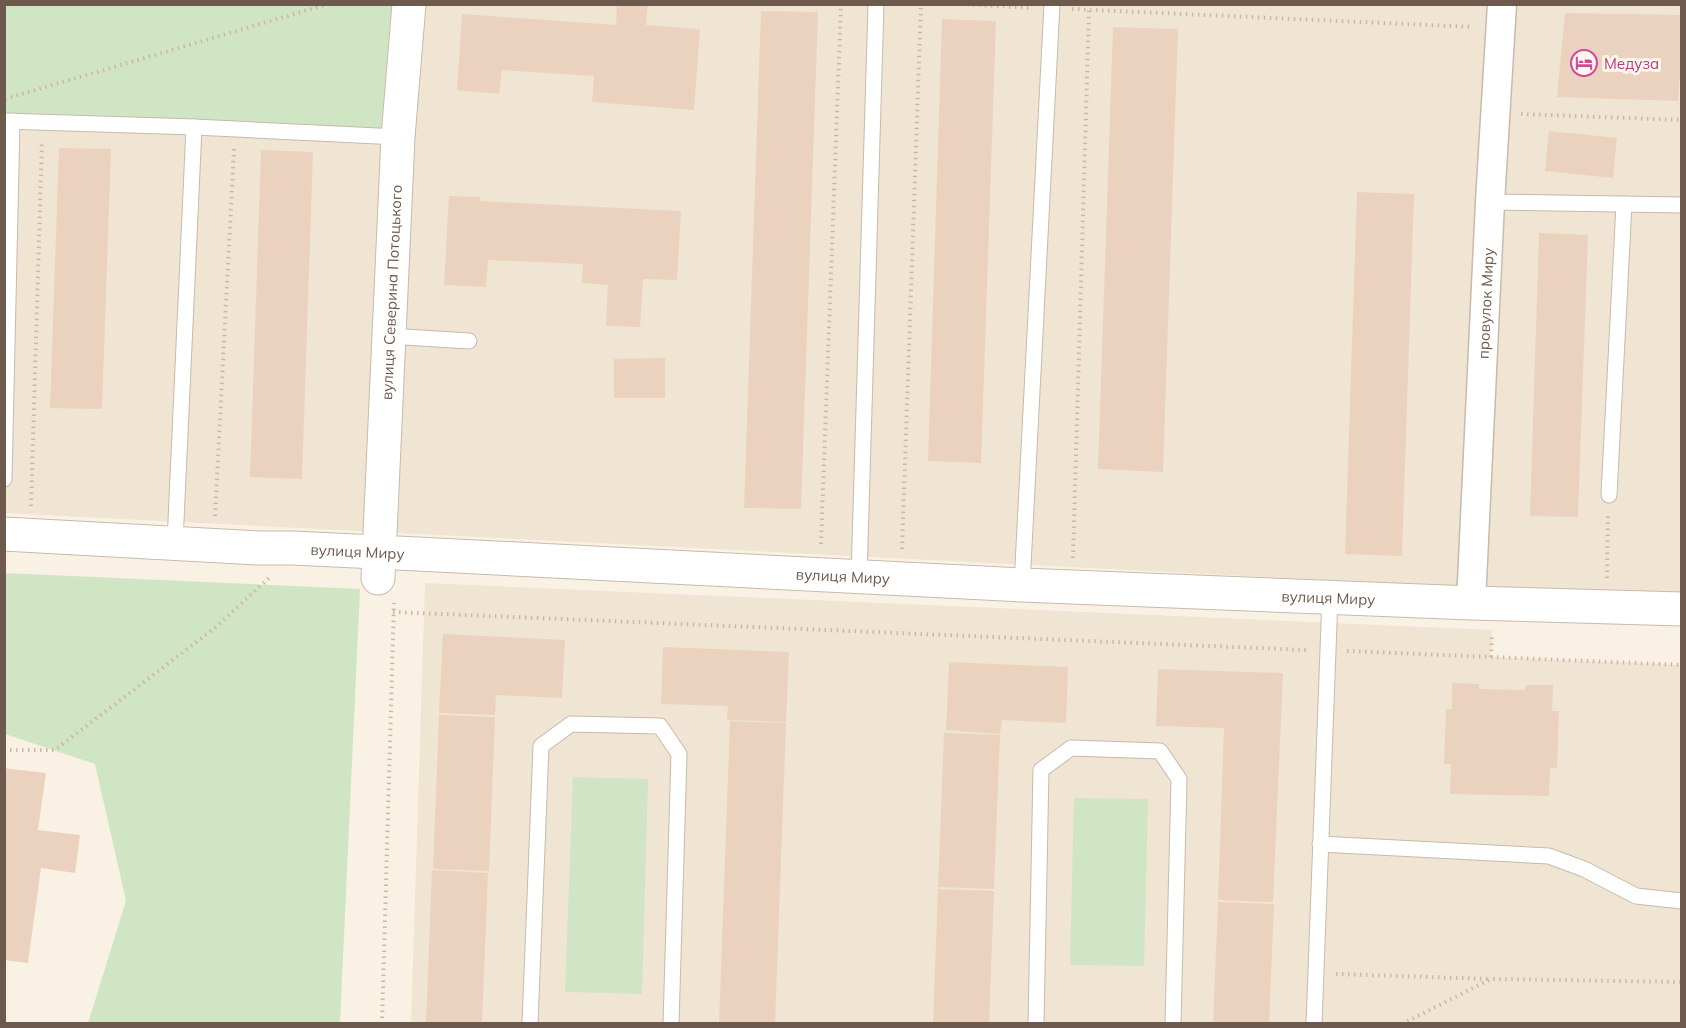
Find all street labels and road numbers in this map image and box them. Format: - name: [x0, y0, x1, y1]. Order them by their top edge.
- street label: вулиця Северина Потоцького: [377, 184, 405, 401]
- street label: провулок Миру: [1473, 247, 1497, 359]
- street label: вулиця Миру: [310, 539, 405, 563]
- street label: вулиця Миру: [795, 564, 890, 588]
- street label: вулиця Миру: [1281, 586, 1376, 609]

